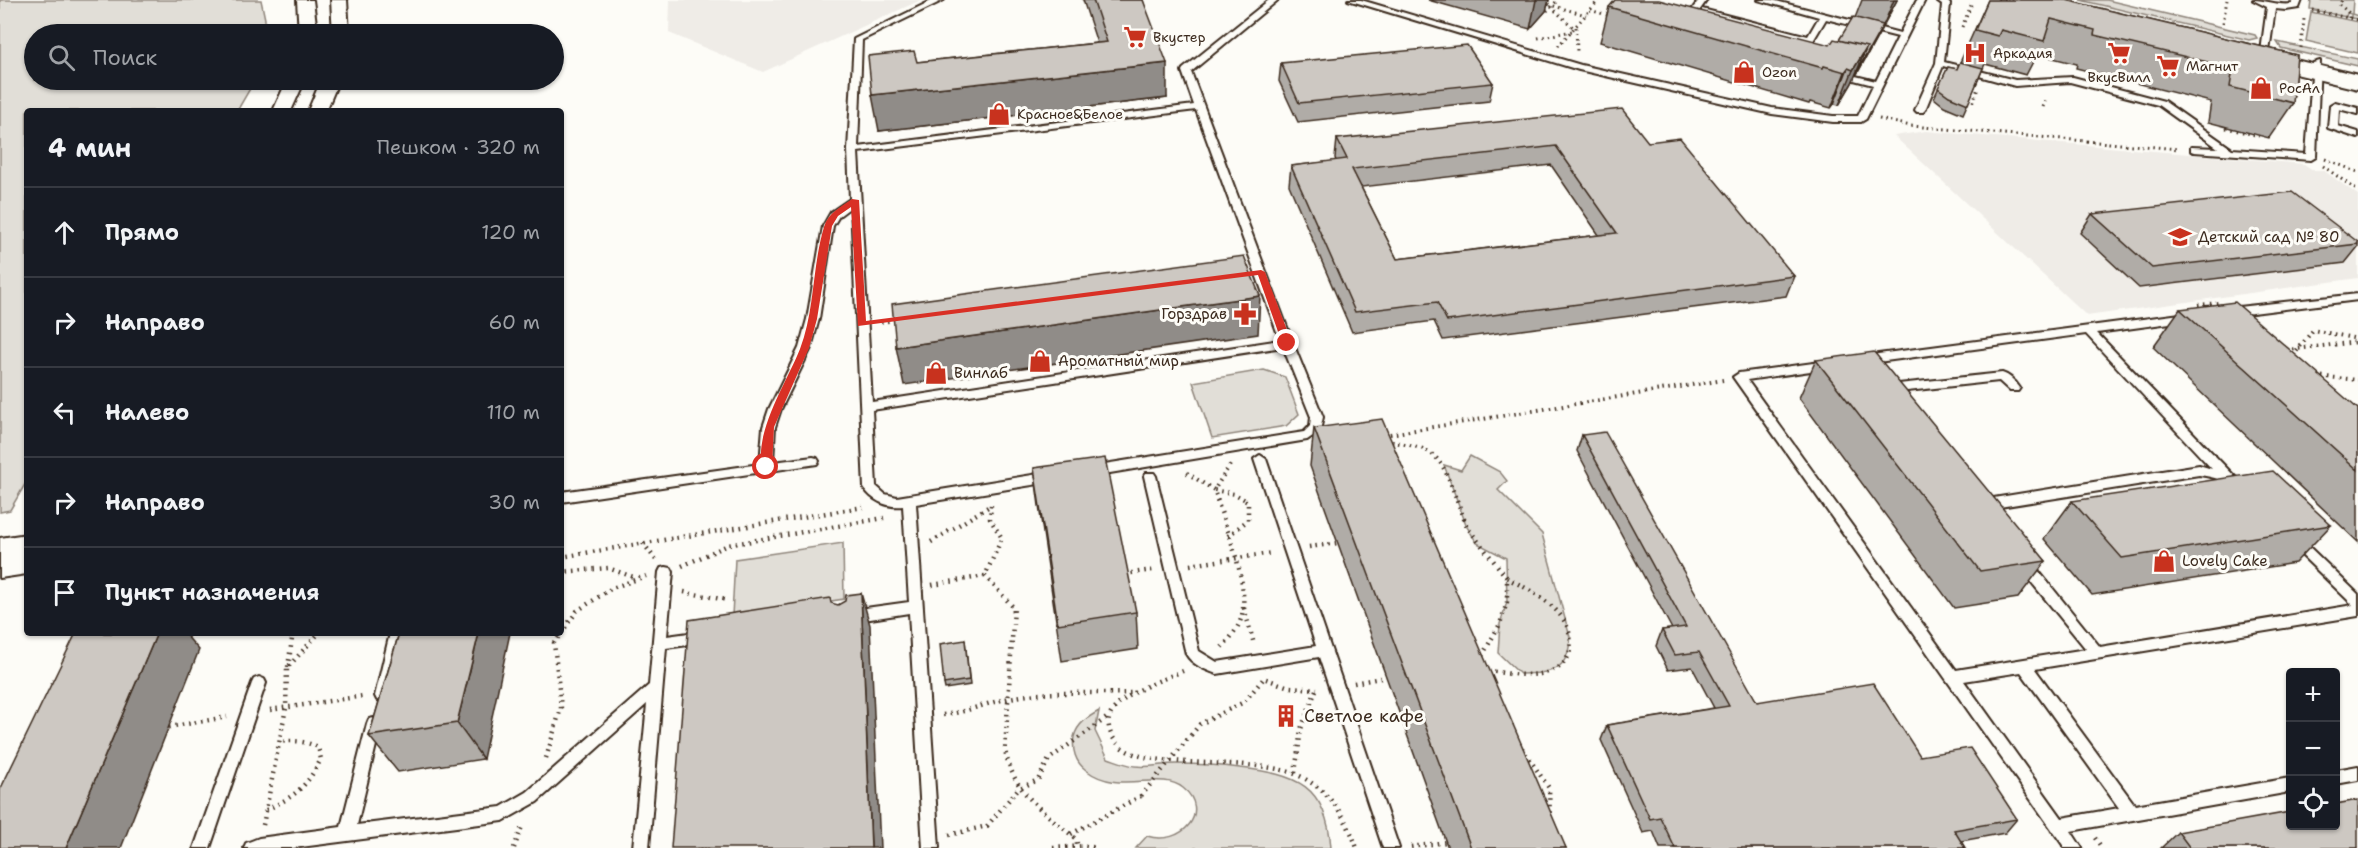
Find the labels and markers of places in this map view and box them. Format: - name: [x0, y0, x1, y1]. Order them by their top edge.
- supermarket icon: Вкустер: [1122, 24, 1148, 50]
- place label: Вкустер: [1153, 28, 1206, 46]
- hospital icon: Аркадия: [1962, 40, 1988, 66]
- supermarket icon: ВкусВилл: [2106, 40, 2132, 66]
- place label: Аркадия: [1993, 44, 2053, 62]
- supermarket icon: Магнит: [2155, 53, 2181, 79]
- place label: Магнит: [2186, 57, 2239, 75]
- shop icon: Ozon: [1731, 59, 1757, 85]
- place label: Ozon: [1762, 63, 1797, 81]
- place label: ВкусВилл: [2087, 68, 2151, 86]
- shop icon: РосАл: [2248, 75, 2274, 101]
- place label: РосАл: [2279, 79, 2320, 97]
- shop icon: Красное&Белое: [986, 101, 1012, 127]
- place label: Красное&Белое: [1017, 105, 1123, 123]
- school or university icon: Детский сад № 80: [2167, 224, 2193, 250]
- place label: Детский сад № 80: [2198, 227, 2339, 247]
- pharmacy icon: Горздрав: [1232, 301, 1258, 327]
- place label: Горздрав: [1161, 304, 1227, 324]
- shop icon: Ароматный мир: [1027, 348, 1053, 374]
- place label: Ароматный мир: [1058, 351, 1179, 371]
- shop icon: Винлаб: [923, 360, 949, 386]
- place label: Винлаб: [954, 363, 1008, 383]
- shop icon: Lovely Cake: [2151, 548, 2177, 574]
- place label: Lovely Cake: [2182, 551, 2268, 571]
- building icon: Светлое кафе: [1273, 703, 1299, 729]
- place label: Светлое кафе: [1304, 704, 1424, 728]

